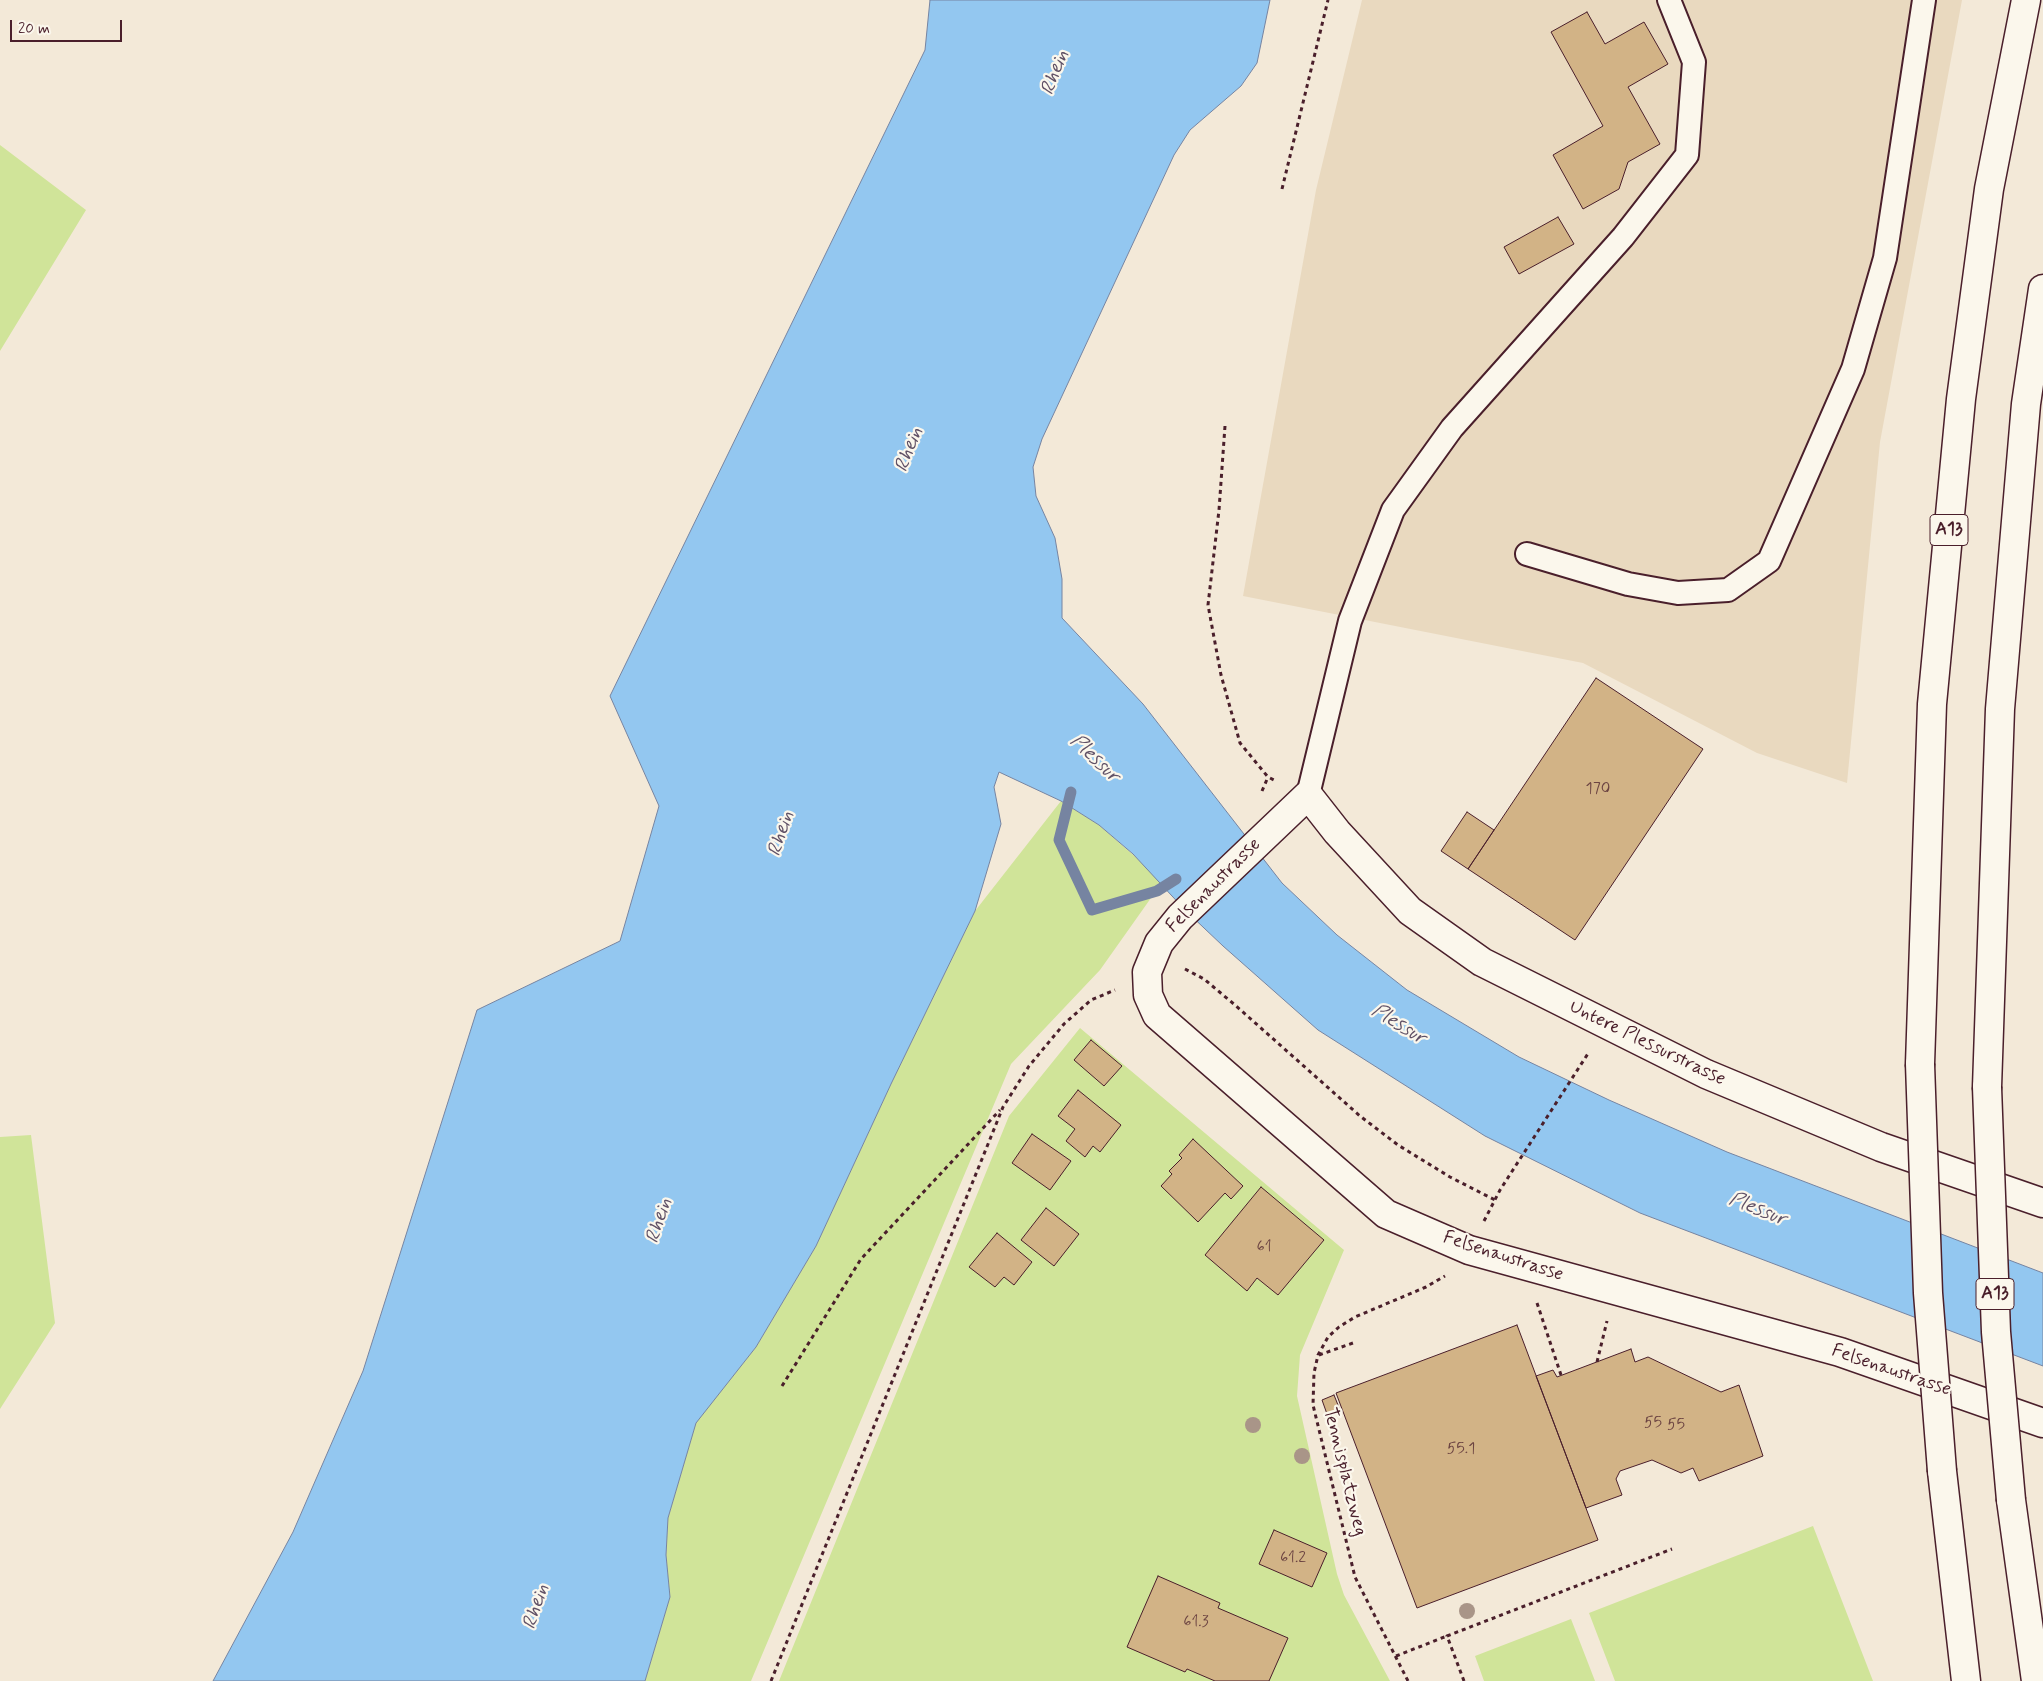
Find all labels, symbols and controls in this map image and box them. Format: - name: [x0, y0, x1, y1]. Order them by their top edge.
- scale bar: [12, 10, 125, 42]
- text: 20 m: [18, 19, 50, 39]
- water label: Rhein: [1037, 47, 1075, 99]
- water label: Rhein: [891, 424, 929, 476]
- road number: A13: [1930, 514, 1968, 546]
- water label: Plessur: [1064, 730, 1124, 788]
- house number: 170: [1586, 780, 1610, 800]
- water label: Rhein: [763, 808, 801, 860]
- street label: Felsenaustrasse: [1162, 834, 1266, 938]
- street label: Untere Plessurstrasse: [1565, 996, 1729, 1092]
- water label: Plessur: [1367, 999, 1429, 1051]
- water label: Plessur: [1725, 1188, 1789, 1232]
- water label: Rhein: [641, 1195, 679, 1247]
- street label: Felsenaustrasse: [1440, 1227, 1566, 1287]
- house number: 61: [1256, 1238, 1272, 1258]
- road number: A13: [1976, 1278, 2014, 1310]
- street label: Felsenaustrasse: [1828, 1340, 1954, 1402]
- street label: Tennisplatzweg: [1317, 1406, 1371, 1538]
- house number: 55: [1644, 1414, 1662, 1434]
- house number: 55: [1667, 1416, 1685, 1436]
- house number: 55.1: [1447, 1440, 1475, 1460]
- house number: 61.2: [1280, 1549, 1306, 1569]
- water label: Rhein: [518, 1581, 556, 1633]
- house number: 61.3: [1183, 1613, 1209, 1633]

